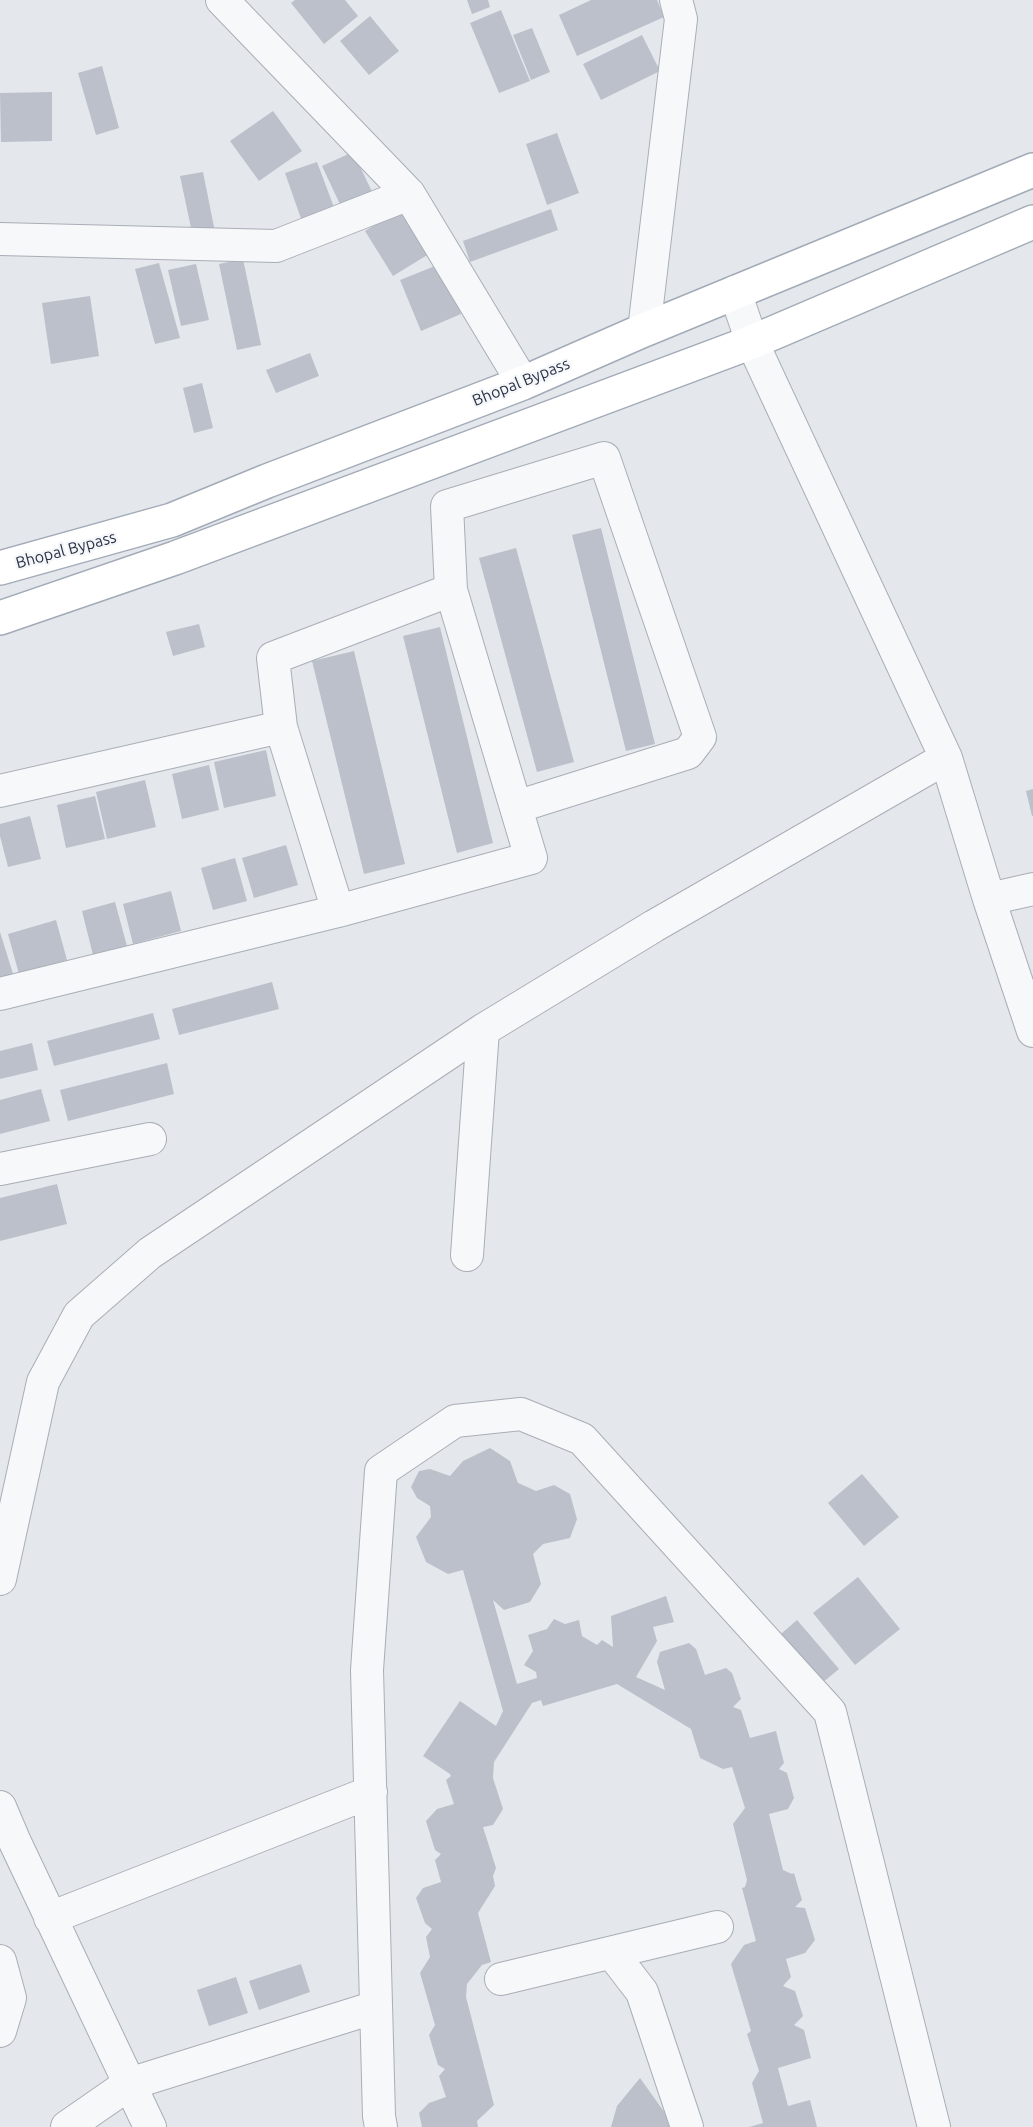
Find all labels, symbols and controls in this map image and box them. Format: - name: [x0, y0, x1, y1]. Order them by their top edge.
- street label: Bhopal Bypass: [469, 354, 573, 410]
- street label: Bhopal Bypass: [14, 527, 118, 573]

